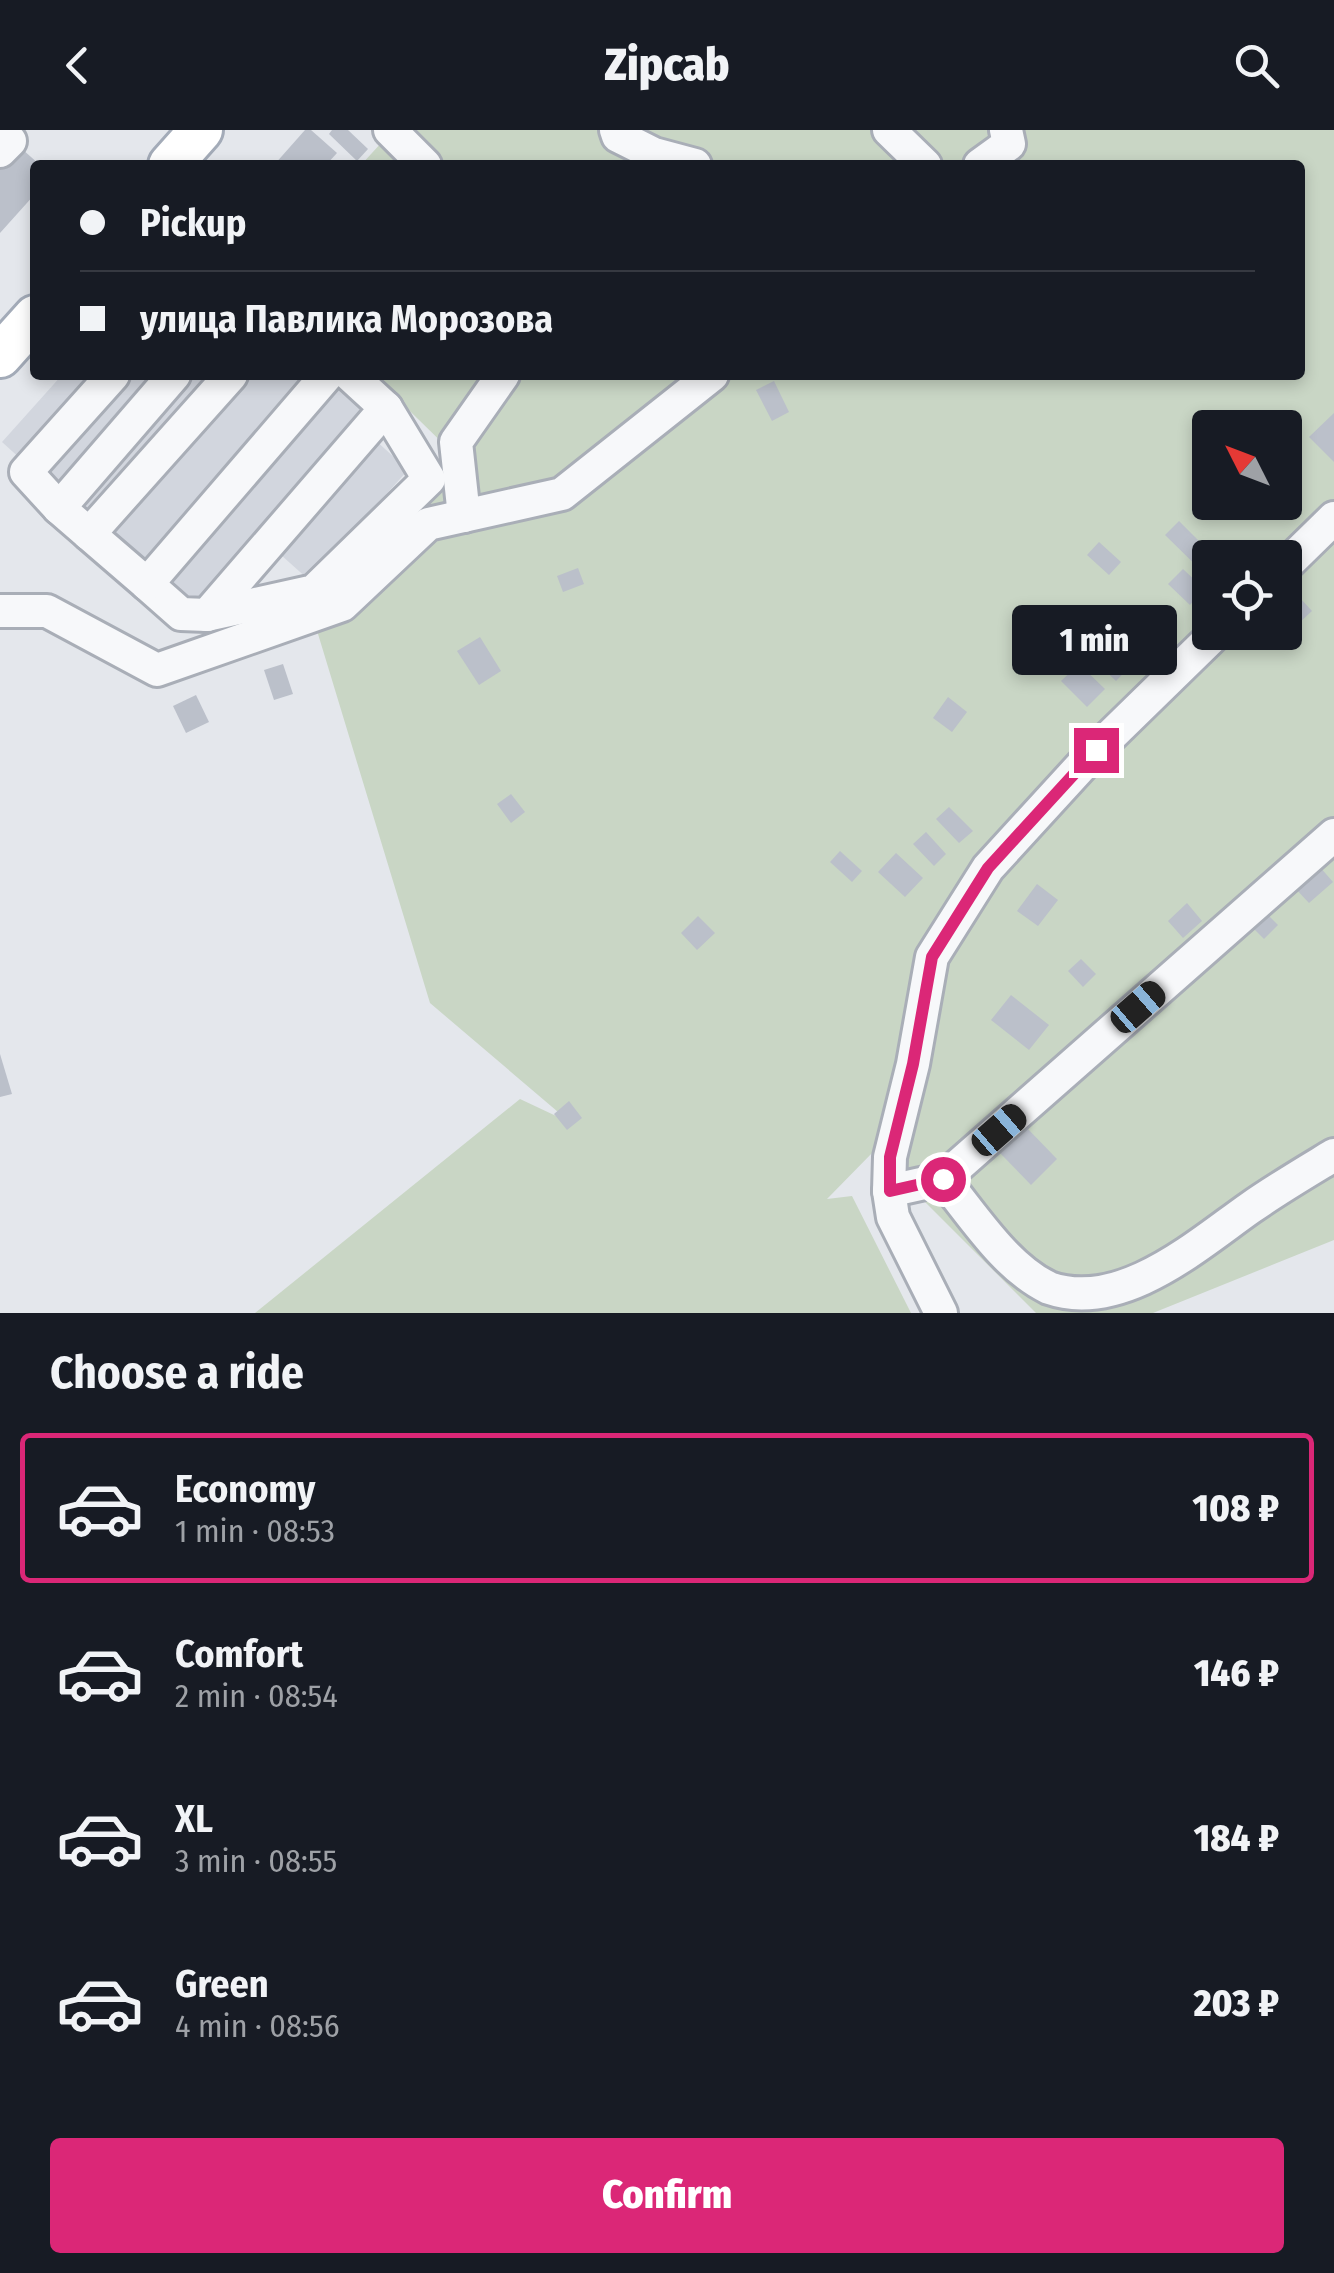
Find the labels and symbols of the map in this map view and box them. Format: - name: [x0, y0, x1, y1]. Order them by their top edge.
- north arrow: [1192, 410, 1302, 520]
- callout: 1 min: [1014, 605, 1178, 675]
- route end: [1074, 728, 1119, 773]
- car: [1106, 976, 1170, 1038]
- car: [967, 1099, 1031, 1161]
- route start: [921, 1157, 966, 1202]

